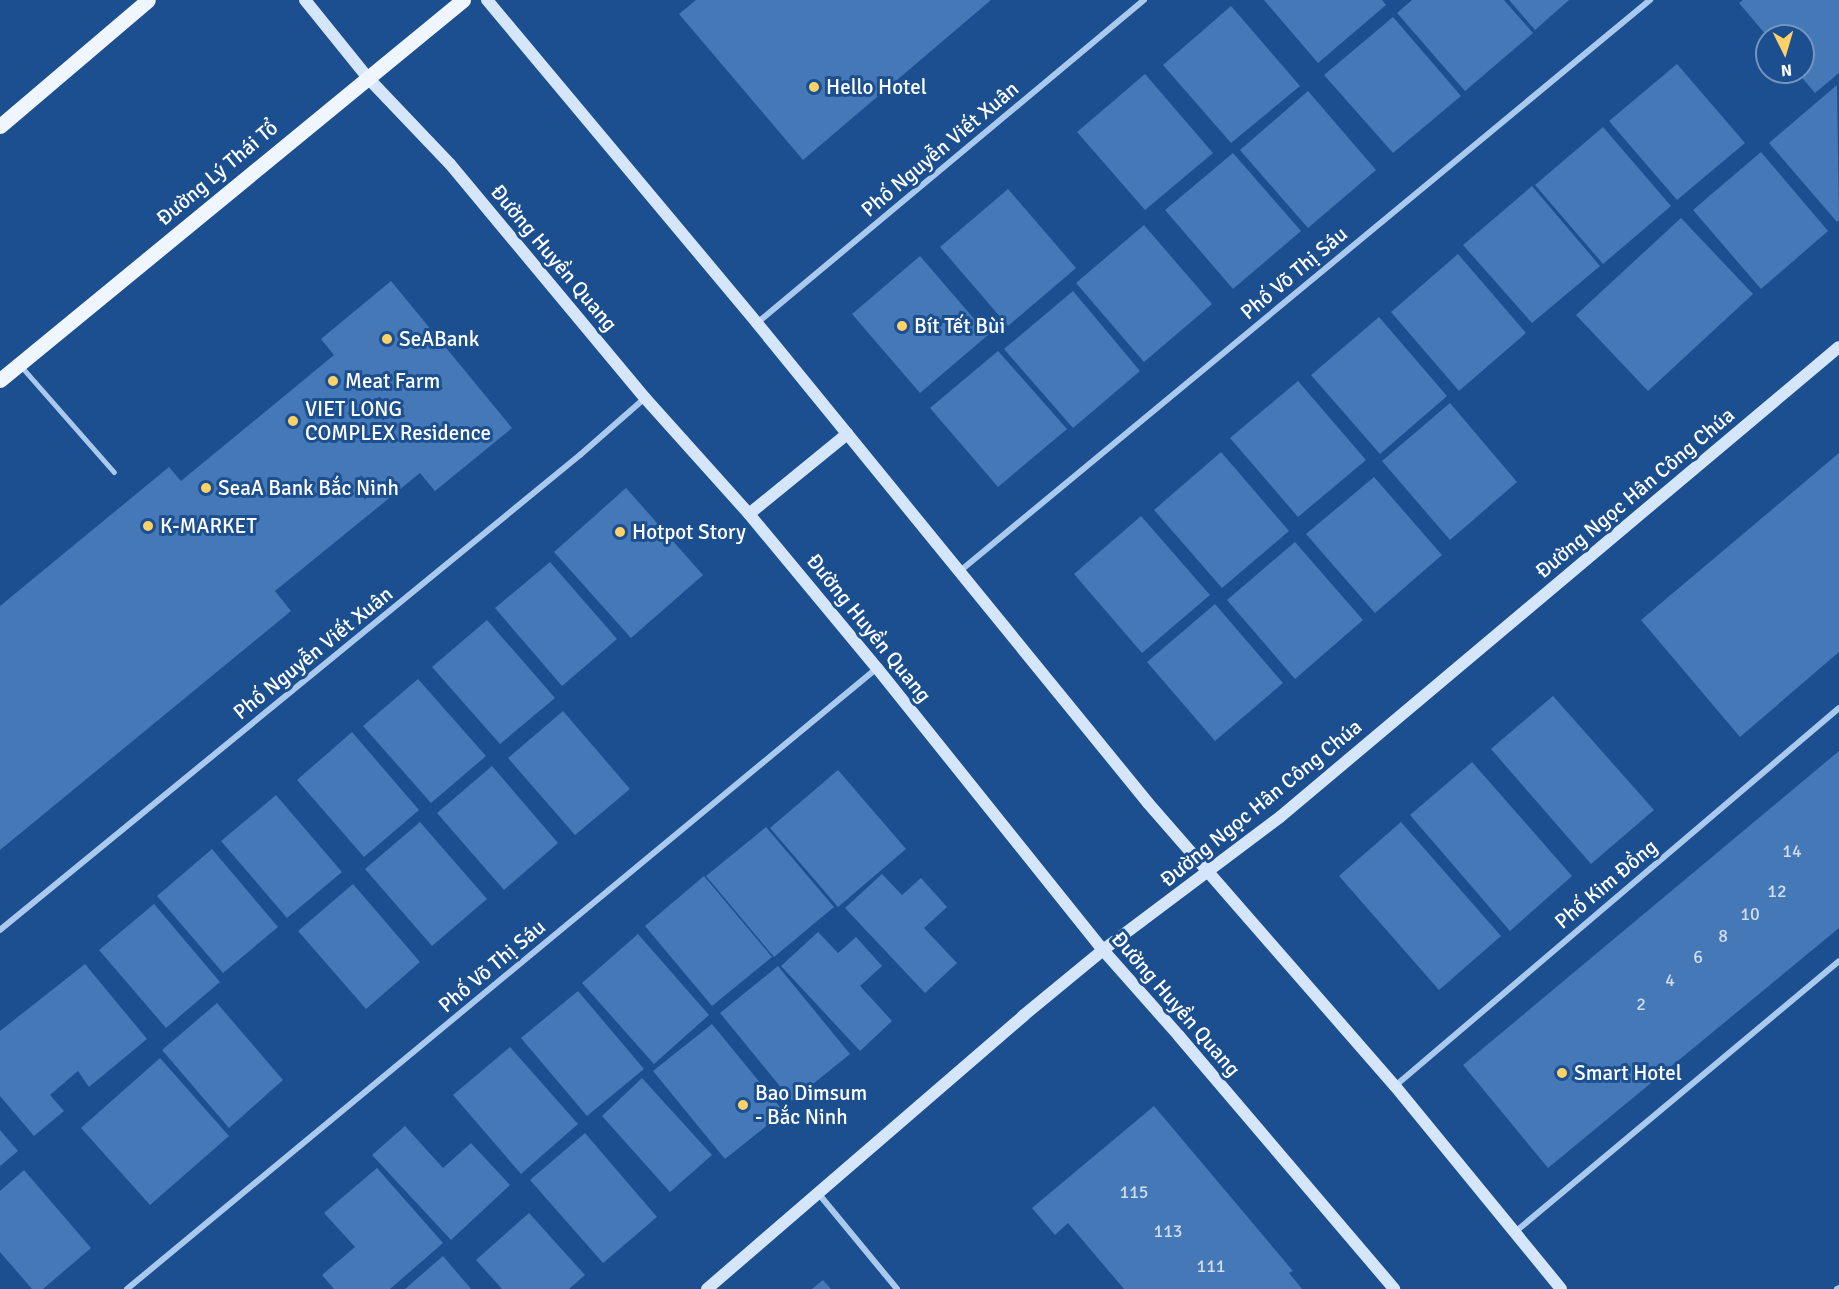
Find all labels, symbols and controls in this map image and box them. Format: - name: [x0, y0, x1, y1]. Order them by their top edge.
- north arrow: [1755, 24, 1815, 84]
- text: N: [1780, 59, 1793, 80]
- place label: Hello Hotel: [826, 74, 927, 100]
- street label: Phố Nguyễn Viết Xuân: [856, 76, 1024, 222]
- marker: Hello Hotel: [807, 80, 821, 94]
- street label: Đường Lý Thái Tổ: [151, 115, 283, 231]
- street label: Đường Huyền Quang: [485, 180, 623, 336]
- street label: Phố Võ Thị Sáu: [1236, 221, 1352, 325]
- place label: Bít Tết Bùi: [914, 313, 1005, 339]
- marker: Bít Tết Bùi: [895, 319, 909, 333]
- place label: SeABank: [399, 326, 479, 352]
- marker: SeABank: [380, 332, 394, 346]
- place label: Meat Farm: [345, 368, 440, 394]
- marker: Meat Farm: [326, 374, 340, 388]
- place label: VIET LONG COMPLEX Residence: [305, 396, 491, 446]
- street label: Đường Ngọc Hân Công Chúa: [1530, 402, 1740, 584]
- marker: VIET LONG COMPLEX Residence: [286, 414, 300, 428]
- place label: SeaA Bank Bắc Ninh: [218, 475, 399, 501]
- marker: SeaA Bank Bắc Ninh: [199, 481, 213, 495]
- place label: K-MARKET: [160, 513, 257, 539]
- marker: K-MARKET: [141, 519, 155, 533]
- place label: Hotpot Story: [632, 519, 746, 545]
- marker: Hotpot Story: [613, 525, 627, 539]
- street label: Đường Huyền Quang: [801, 549, 937, 707]
- street label: Phố Nguyễn Viết Xuân: [228, 581, 398, 725]
- street label: Đường Ngọc Hân Công Chúa: [1155, 714, 1367, 892]
- street label: Phố Kim Đồng: [1550, 834, 1662, 934]
- house number: 14: [1782, 840, 1802, 862]
- house number: 12: [1767, 880, 1787, 902]
- house number: 10: [1740, 903, 1760, 925]
- street label: Phố Võ Thị Sáu: [434, 914, 550, 1018]
- house number: 8: [1718, 925, 1728, 947]
- street label: Đường Huyền Quang: [1106, 926, 1246, 1082]
- house number: 6: [1693, 946, 1703, 968]
- house number: 4: [1665, 969, 1675, 991]
- house number: 2: [1636, 993, 1646, 1015]
- place label: Smart Hotel: [1574, 1060, 1682, 1086]
- marker: Smart Hotel: [1555, 1066, 1569, 1080]
- place label: Bao Dimsum - Bắc Ninh: [755, 1080, 867, 1130]
- marker: Bao Dimsum - Bắc Ninh: [736, 1098, 750, 1112]
- house number: 115: [1119, 1181, 1149, 1203]
- house number: 113: [1153, 1220, 1183, 1242]
- house number: 111: [1196, 1255, 1226, 1277]

